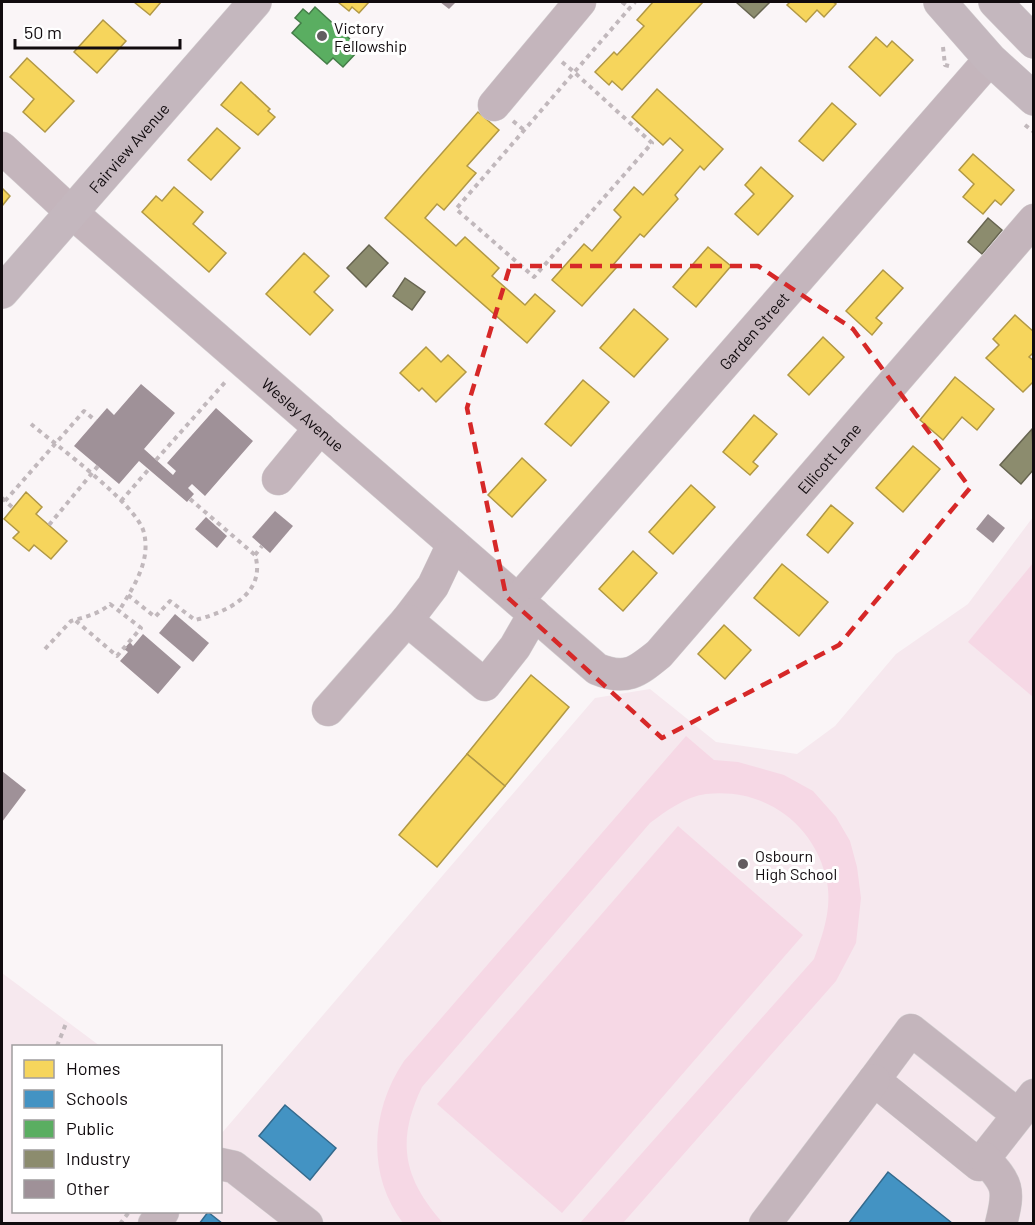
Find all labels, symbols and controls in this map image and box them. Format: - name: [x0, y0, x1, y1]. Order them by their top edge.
- scale bar: [15, 12, 180, 50]
- place label: Victory Fellowship: [334, 18, 407, 55]
- text: 50 m: [24, 21, 62, 43]
- marker: Victory Fellowship: [315, 29, 329, 43]
- street label: Fairview Avenue: [84, 99, 172, 196]
- street label: Garden Street: [714, 288, 792, 373]
- street label: Wesley Avenue: [258, 373, 348, 455]
- street label: Ellicott Lane: [793, 419, 864, 497]
- place label: Osbourn High School: [755, 846, 837, 883]
- marker: Osbourn High School: [736, 857, 750, 871]
- legend: [12, 1045, 222, 1213]
- text: Homes: [66, 1057, 120, 1079]
- text: Schools: [66, 1087, 128, 1109]
- text: Public: [66, 1117, 114, 1139]
- text: Industry: [66, 1147, 130, 1169]
- text: Other: [66, 1177, 110, 1199]

